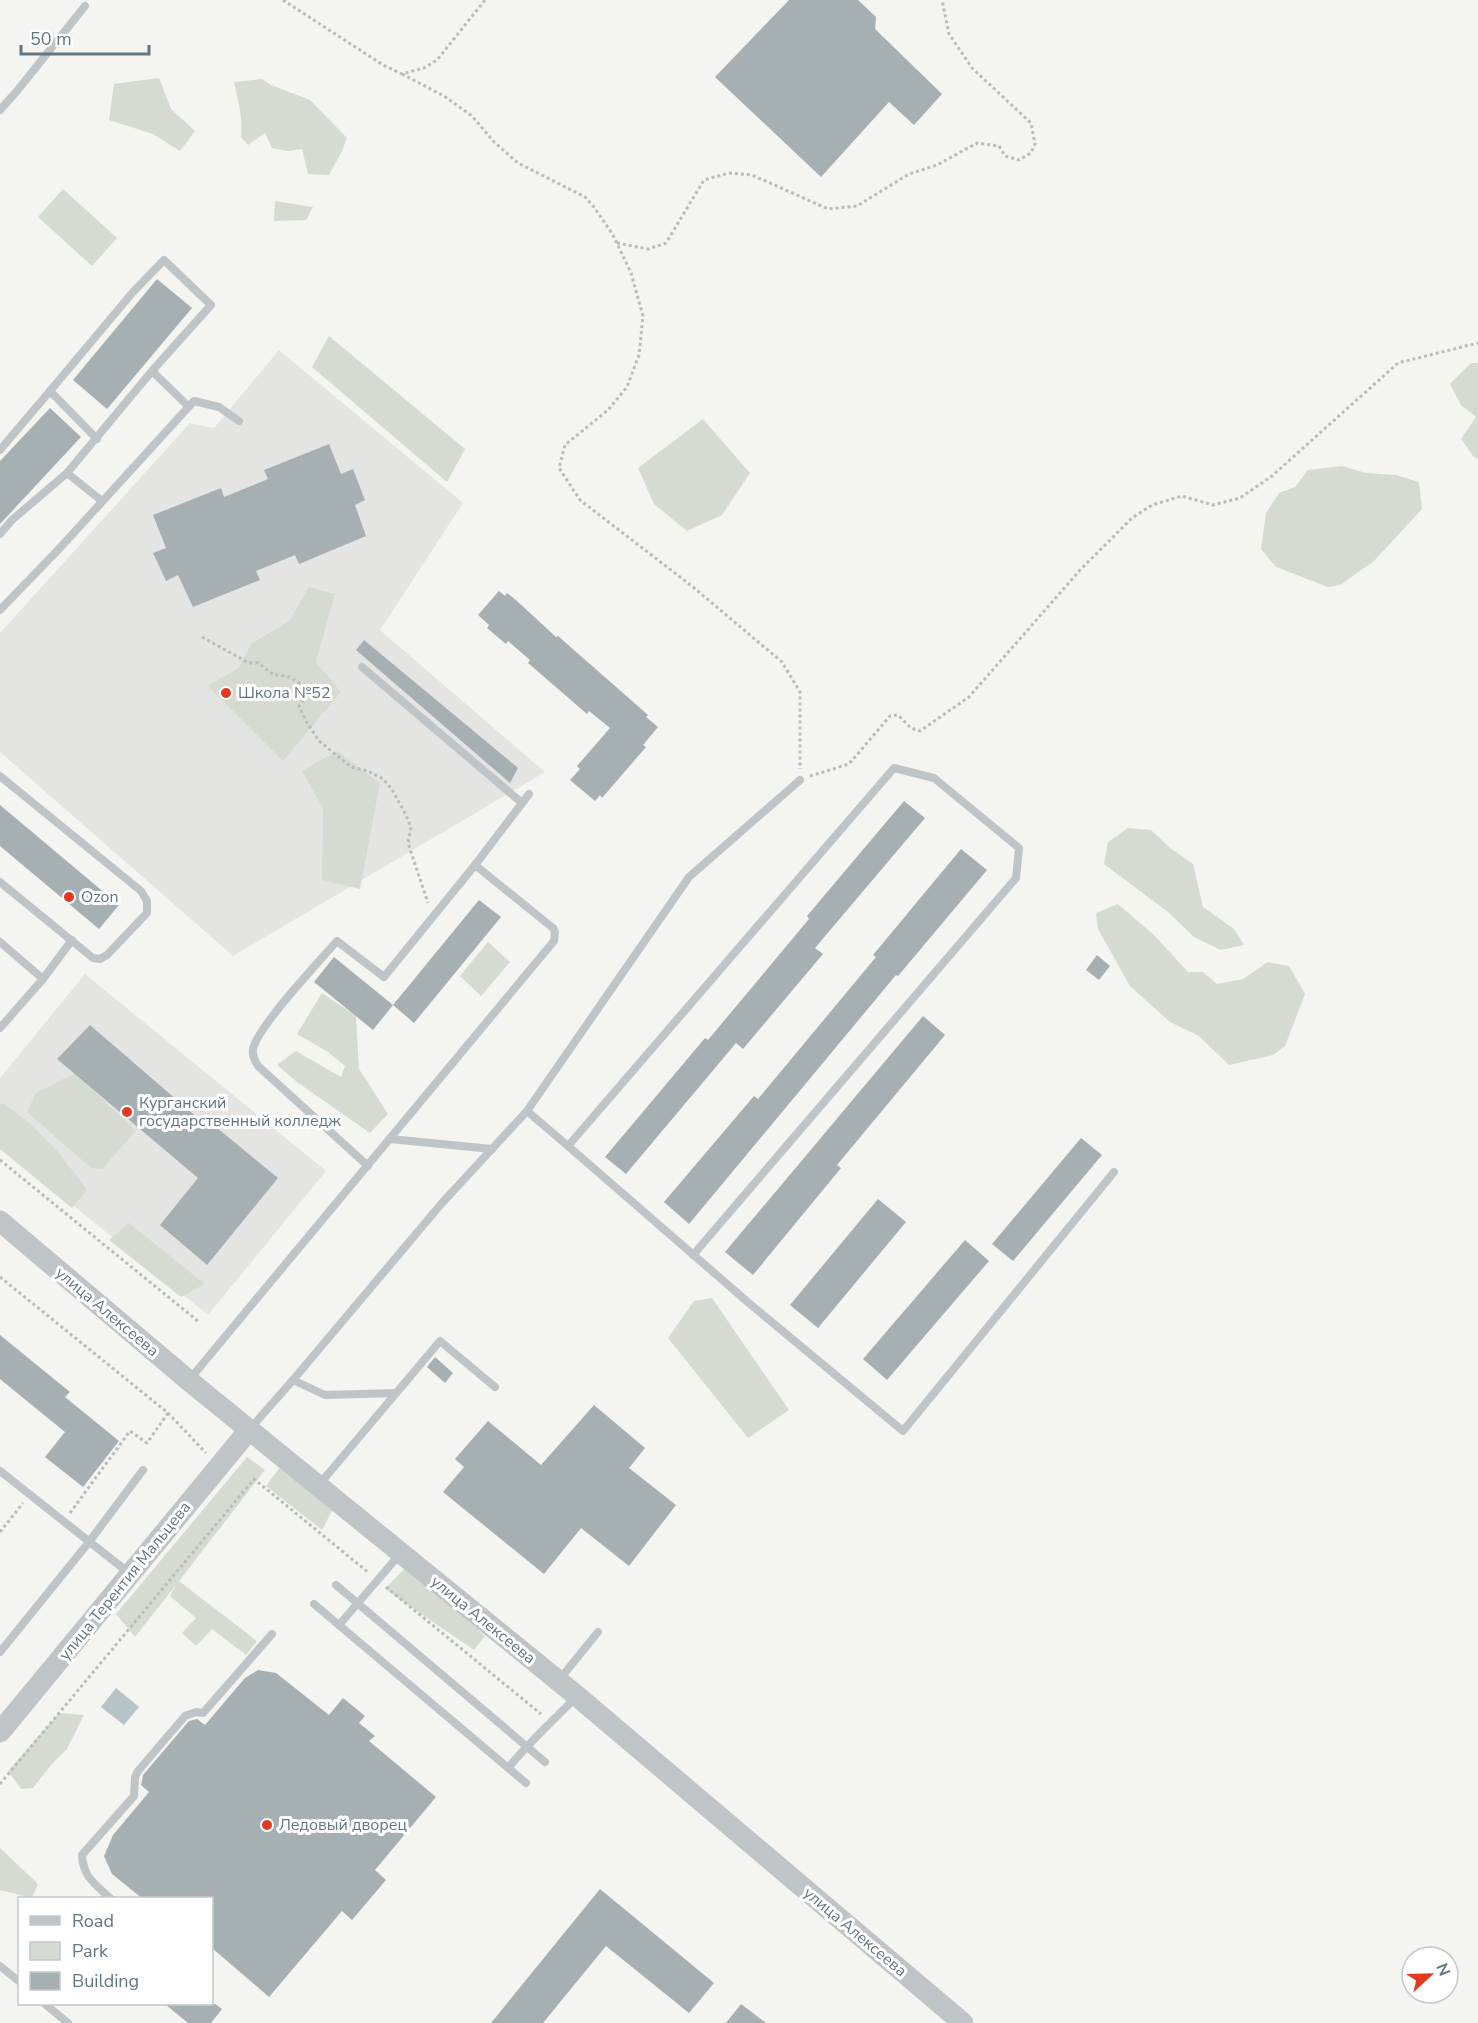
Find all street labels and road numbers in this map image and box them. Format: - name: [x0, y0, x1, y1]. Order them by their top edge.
- street label: улица Алексеева: [51, 1262, 163, 1362]
- street label: улица Терентия Мальцева: [54, 1497, 196, 1665]
- street label: улица Алексеева: [426, 1571, 540, 1669]
- street label: улица Алексеева: [799, 1882, 911, 1982]

